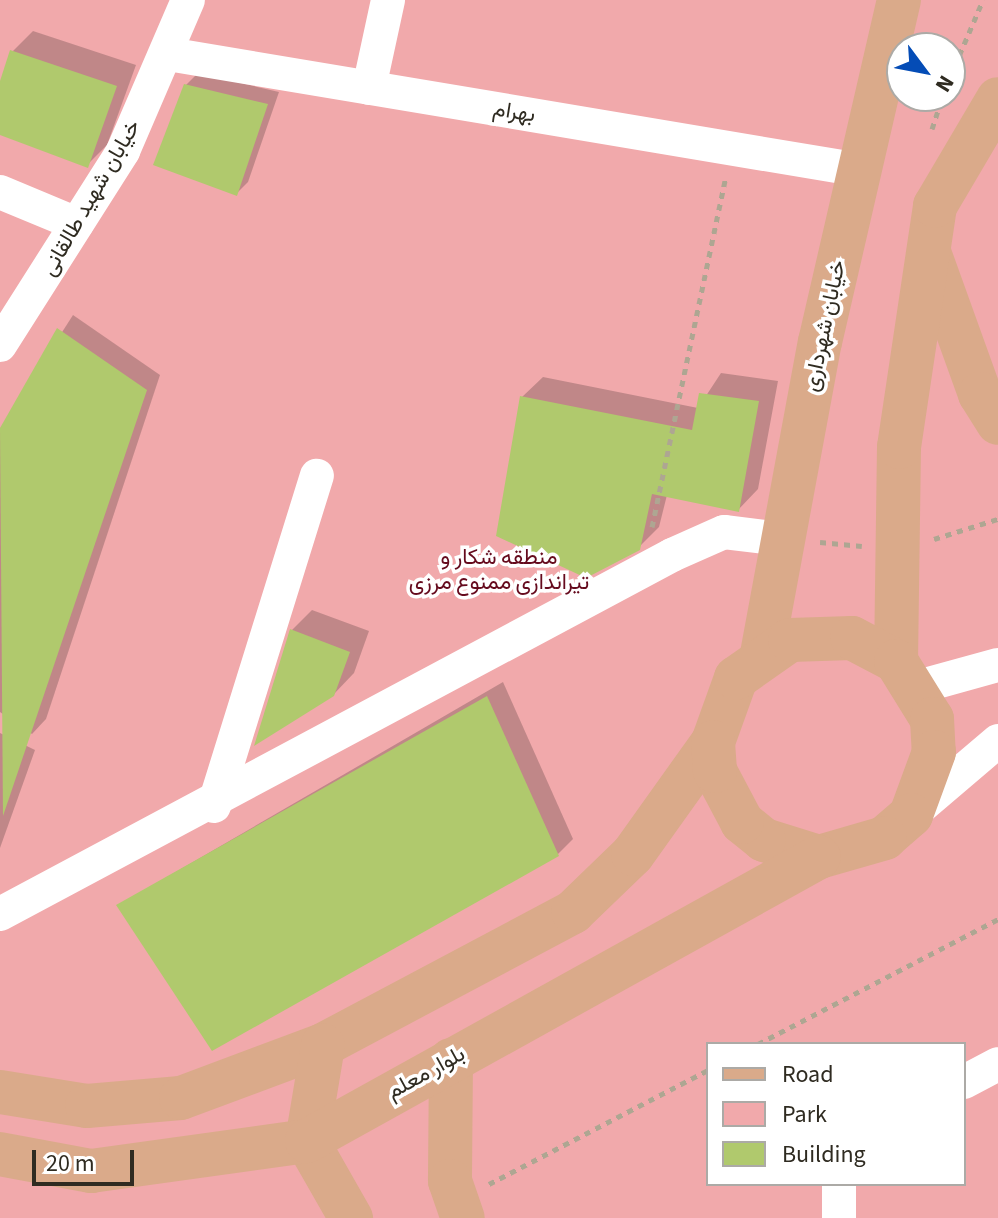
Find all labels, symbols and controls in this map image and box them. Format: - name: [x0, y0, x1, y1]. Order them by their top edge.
- north arrow: [886, 32, 966, 112]
- text: N: [927, 69, 962, 98]
- street label: بهرام: [491, 96, 537, 128]
- street label: خیابان شهيد طالقانی: [36, 115, 146, 281]
- street label: خیابان شهرداری: [798, 258, 852, 394]
- park label: منطقه شکار و تیراندازی ممنوع مرزی: [409, 544, 589, 596]
- street label: بلوار معلم: [382, 1041, 470, 1105]
- legend: [706, 1042, 966, 1186]
- text: Road: [782, 1057, 834, 1092]
- text: Park: [782, 1097, 827, 1132]
- scale bar: [36, 1134, 138, 1184]
- text: Building: [782, 1137, 866, 1172]
- text: 20 m: [46, 1146, 95, 1181]

